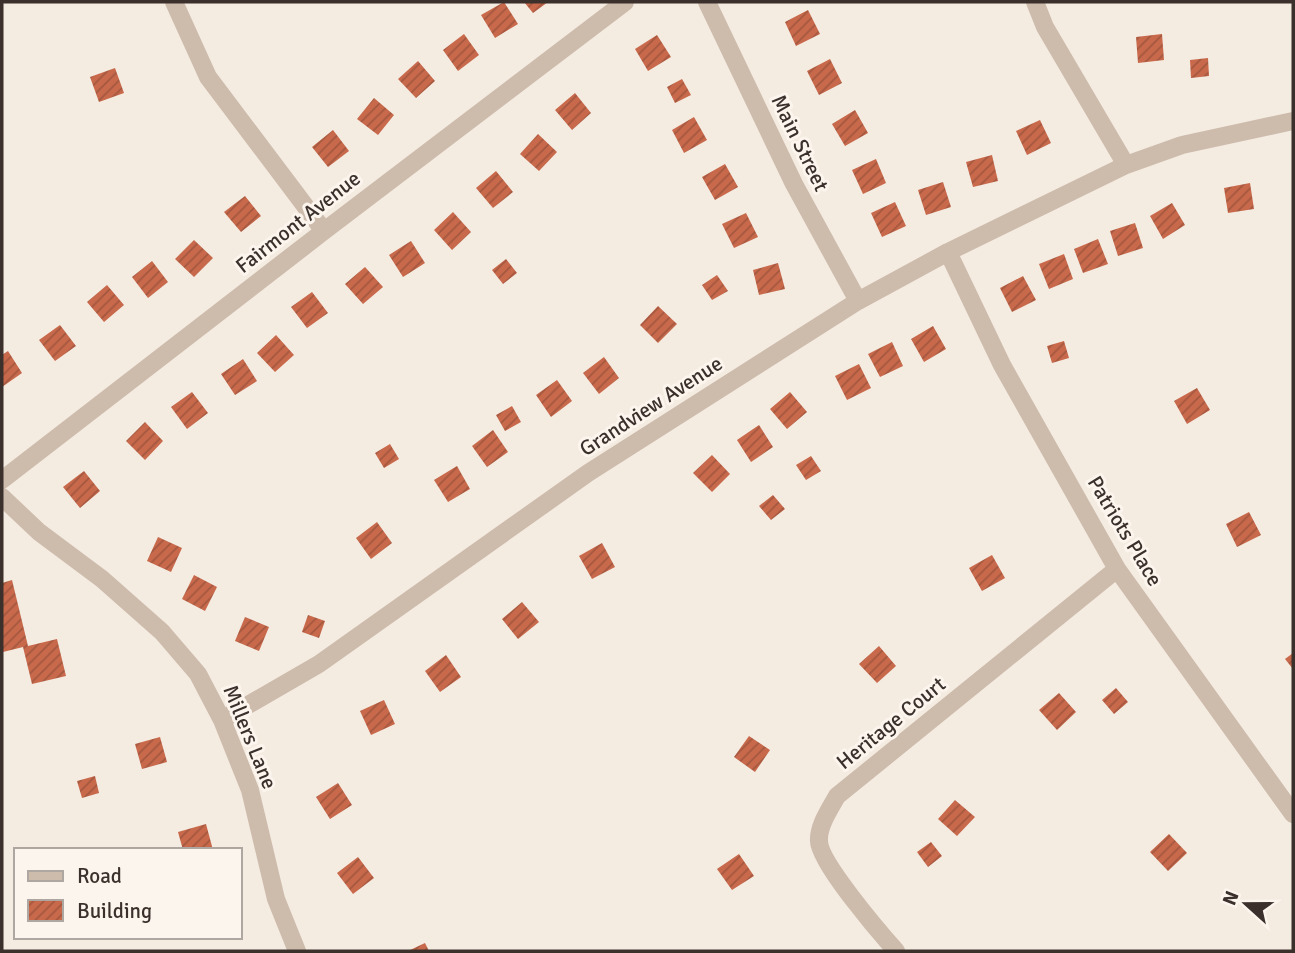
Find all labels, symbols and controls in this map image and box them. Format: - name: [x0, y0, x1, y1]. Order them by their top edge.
- street label: Main Street: [765, 91, 835, 195]
- street label: Fairmont Avenue: [230, 165, 366, 279]
- street label: Grandview Avenue: [575, 350, 727, 462]
- street label: Patriots Place: [1082, 471, 1168, 591]
- street label: Heritage Court: [831, 671, 951, 775]
- street label: Millers Lane: [217, 681, 283, 793]
- legend: [14, 848, 242, 939]
- text: Road: [77, 863, 122, 889]
- north arrow: [1211, 869, 1281, 939]
- text: N: [1217, 888, 1245, 909]
- text: Building: [77, 898, 152, 924]

